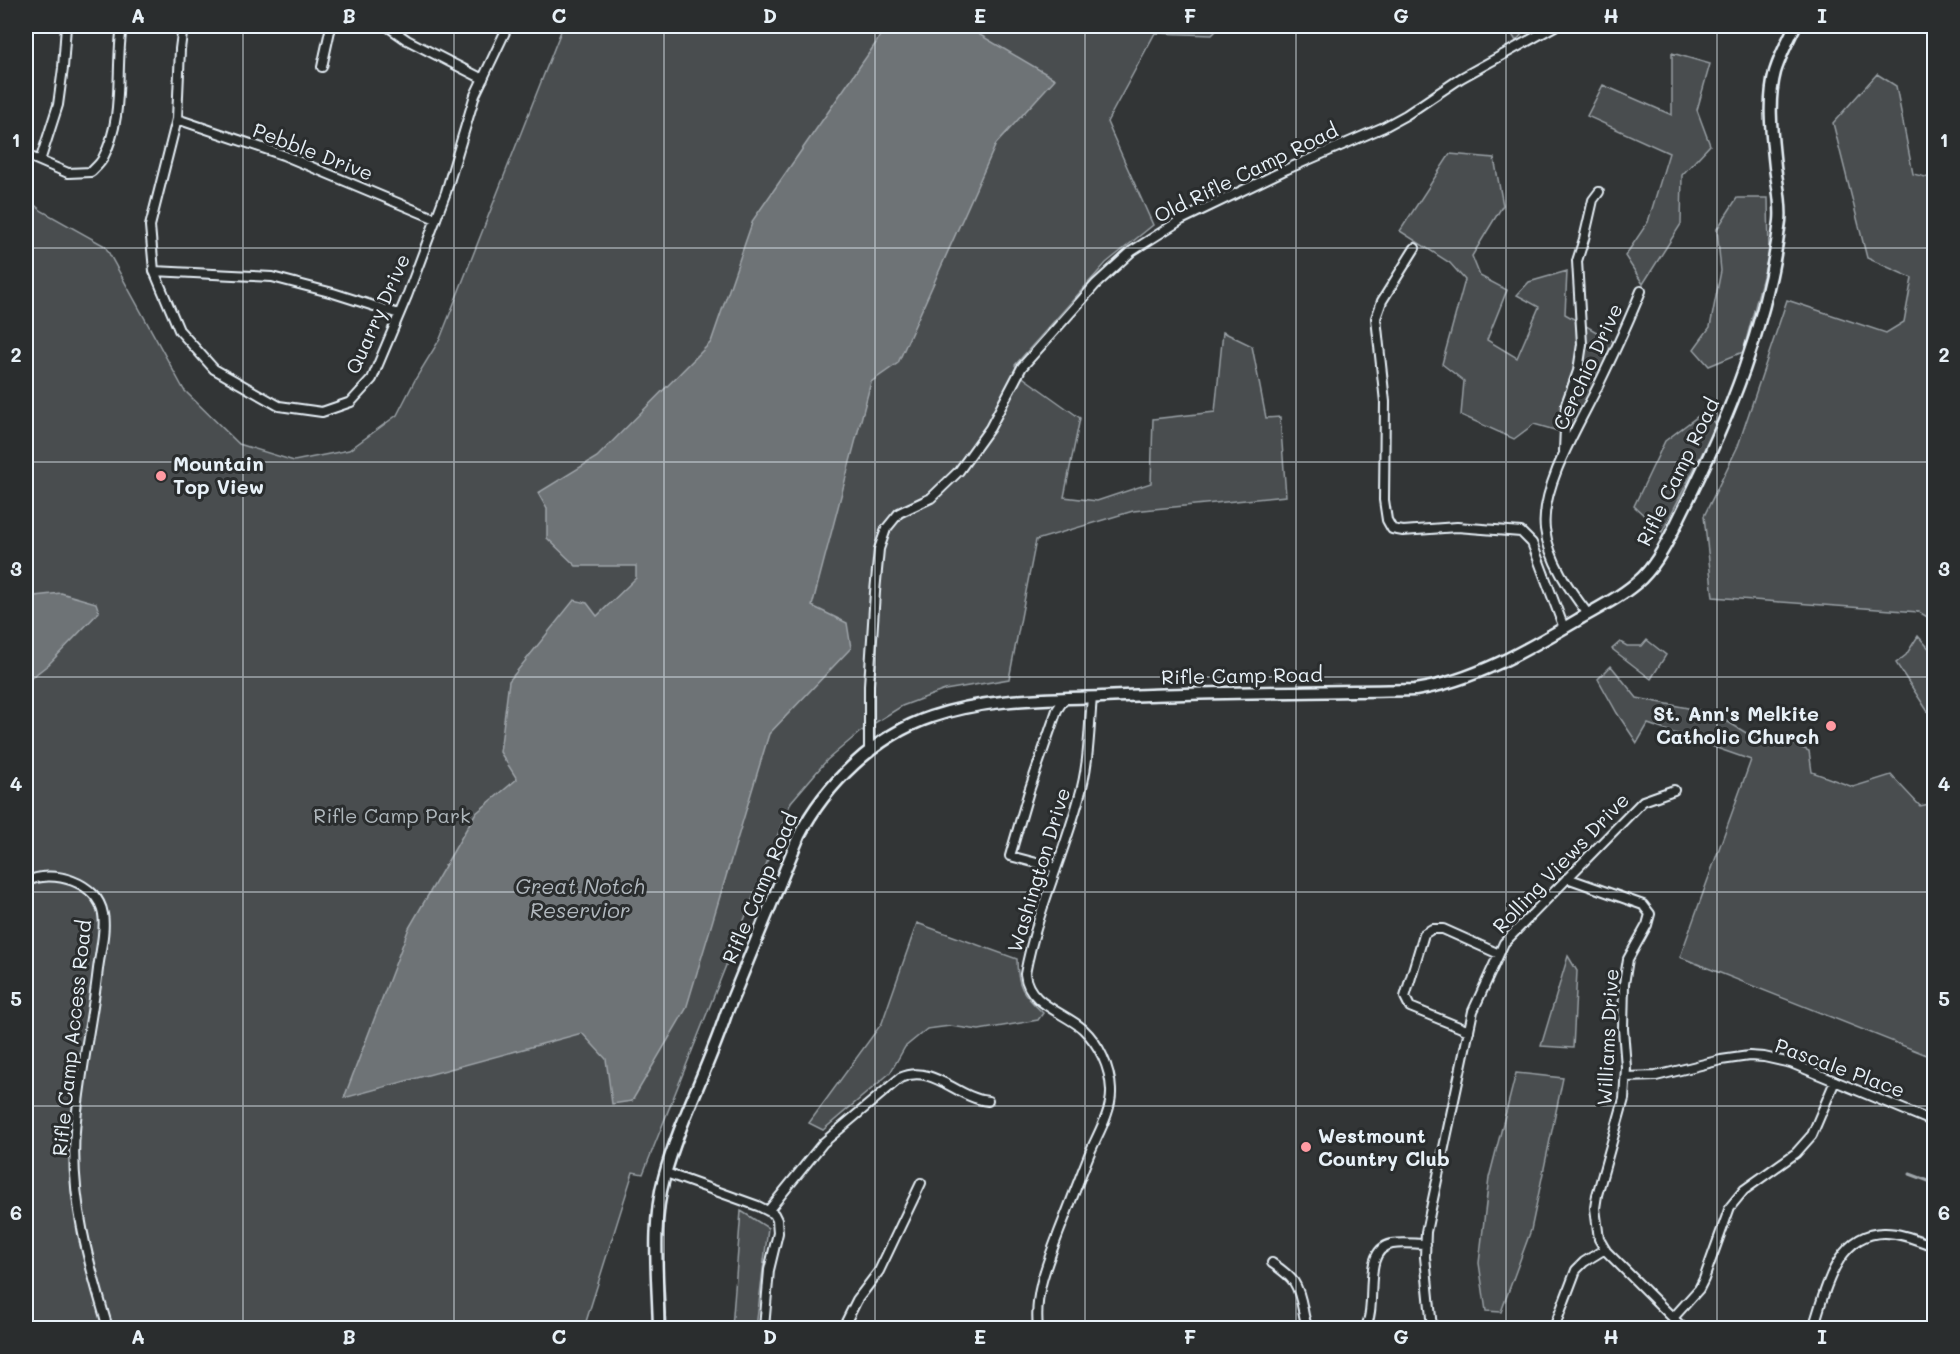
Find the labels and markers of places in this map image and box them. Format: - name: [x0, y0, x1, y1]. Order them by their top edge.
- place label: Mountain Top View: [173, 450, 264, 499]
- marker: Mountain Top View: [154, 469, 168, 483]
- place label: St. Ann's Melkite Catholic Church: [1653, 700, 1819, 749]
- marker: St. Ann's Melkite Catholic Church: [1824, 719, 1838, 733]
- place label: Westmount Country Club: [1318, 1122, 1450, 1171]
- marker: Westmount Country Club: [1299, 1140, 1313, 1154]

